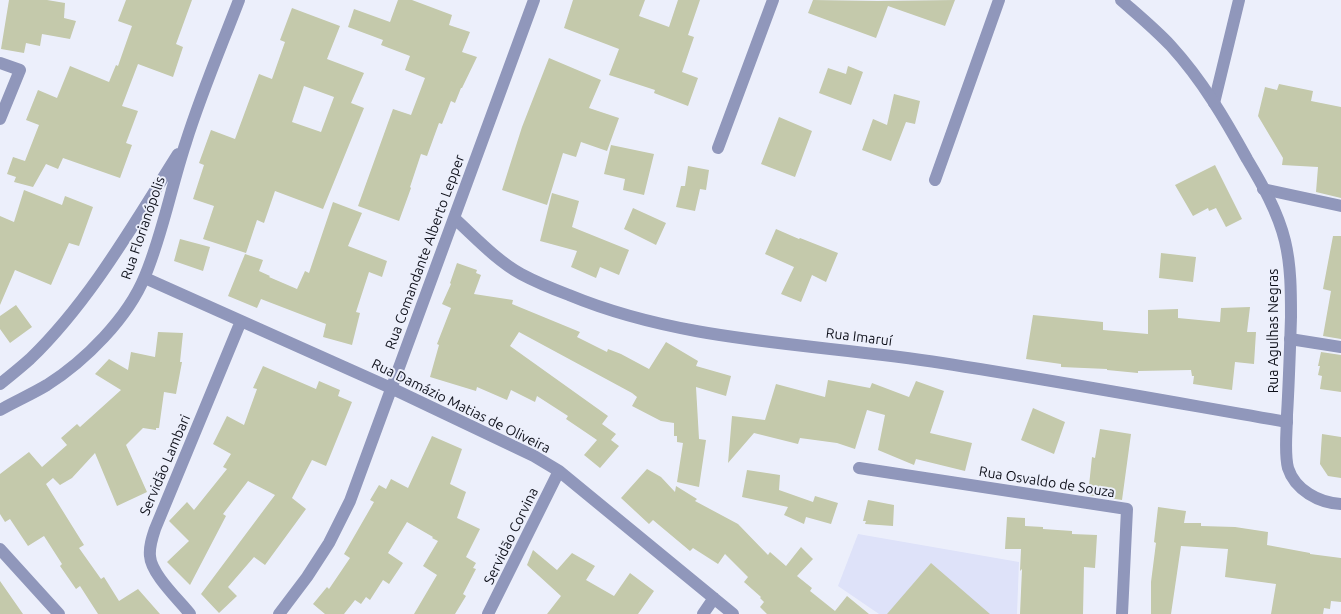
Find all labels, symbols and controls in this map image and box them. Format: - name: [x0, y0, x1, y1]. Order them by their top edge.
- street label: Rua Comandante Alberto Lepper: [382, 152, 468, 352]
- street label: Rua Florianópolis: [117, 174, 169, 282]
- street label: Rua Agulhas Negras: [1265, 269, 1281, 393]
- street label: Rua Imaruí: [825, 325, 893, 349]
- street label: Rua Damázio Matias de Oliveira: [369, 355, 553, 457]
- street label: Servidão Lambari: [136, 412, 194, 518]
- street label: Rua Osvaldo de Souza: [978, 463, 1116, 501]
- street label: Servidão Corvina: [480, 485, 542, 587]

